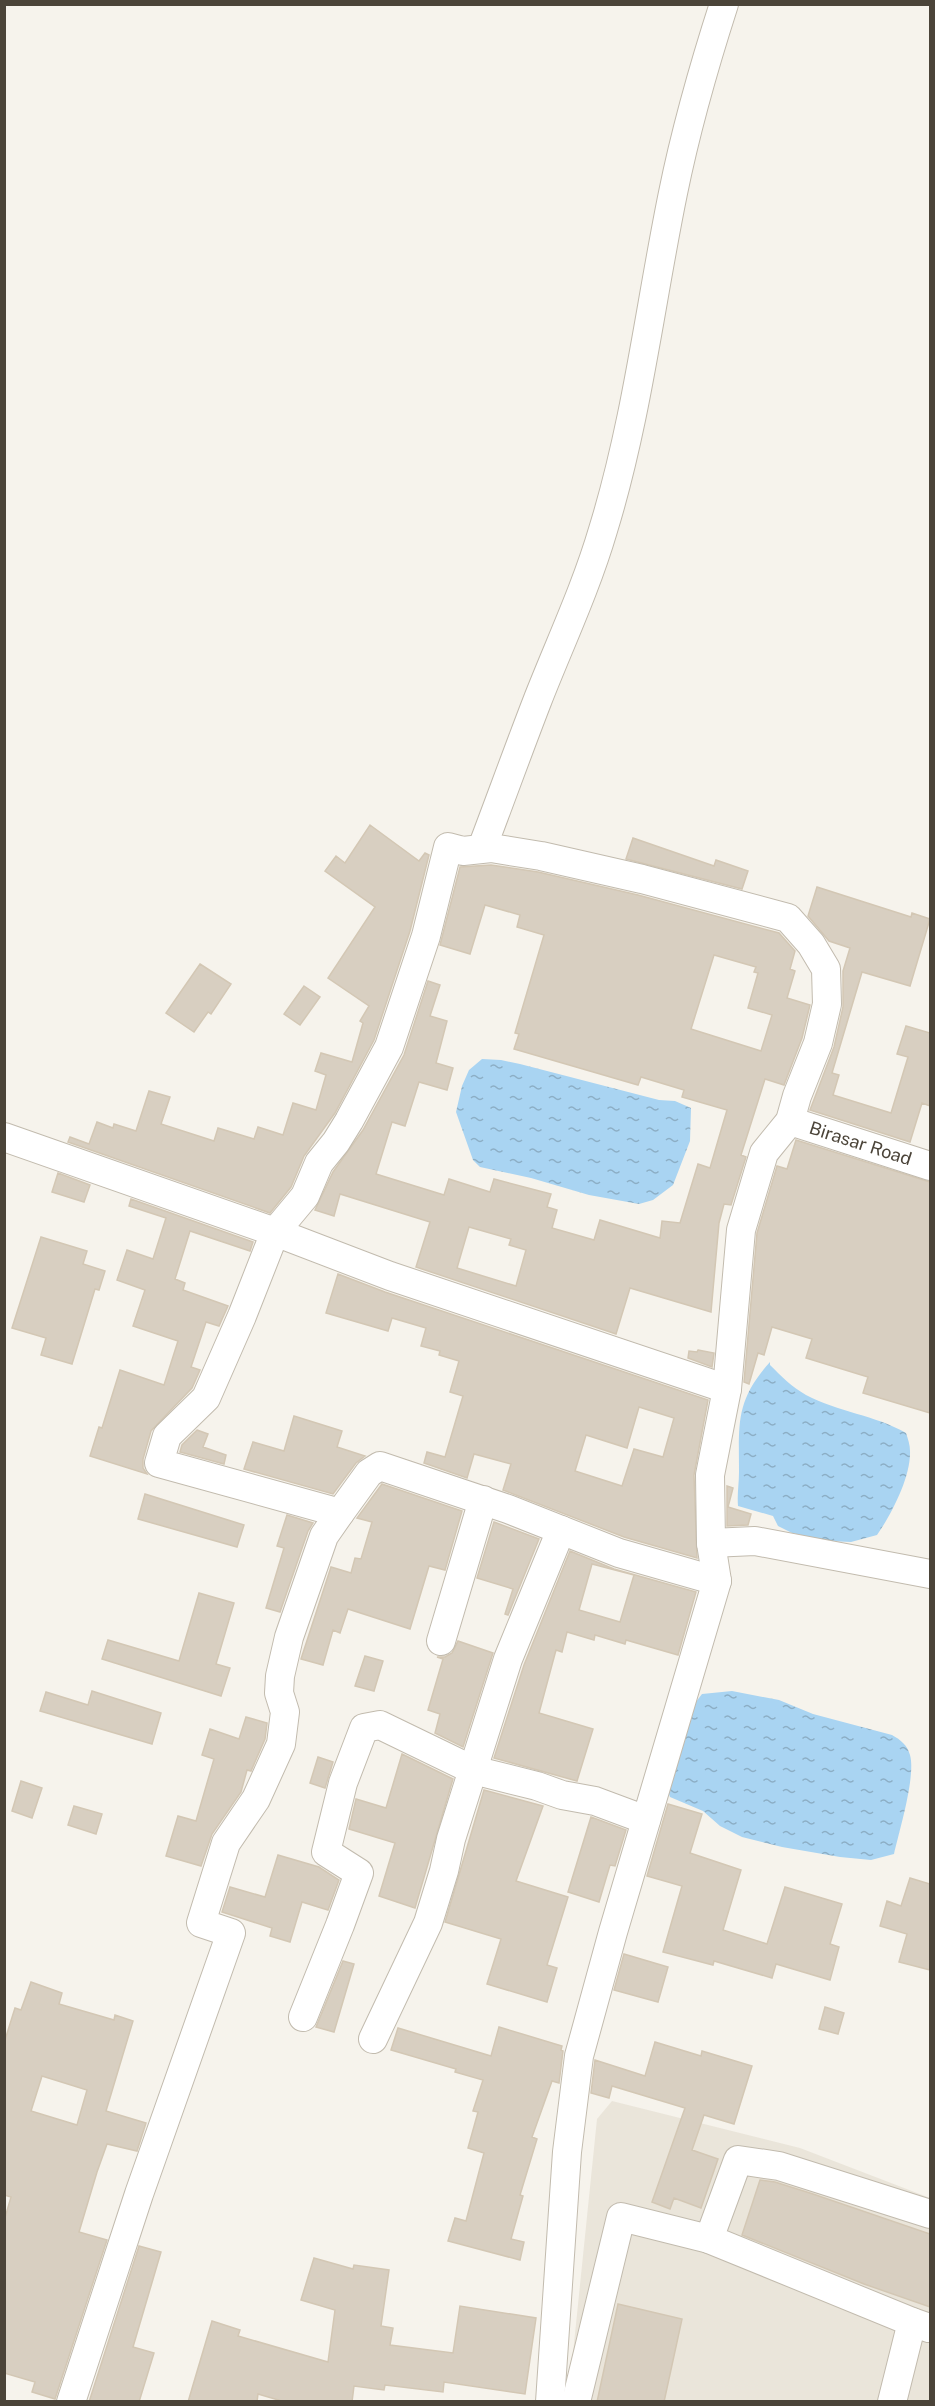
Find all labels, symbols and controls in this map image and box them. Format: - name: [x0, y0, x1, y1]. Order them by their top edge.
- street label: Birasar Road: [807, 1117, 914, 1169]

